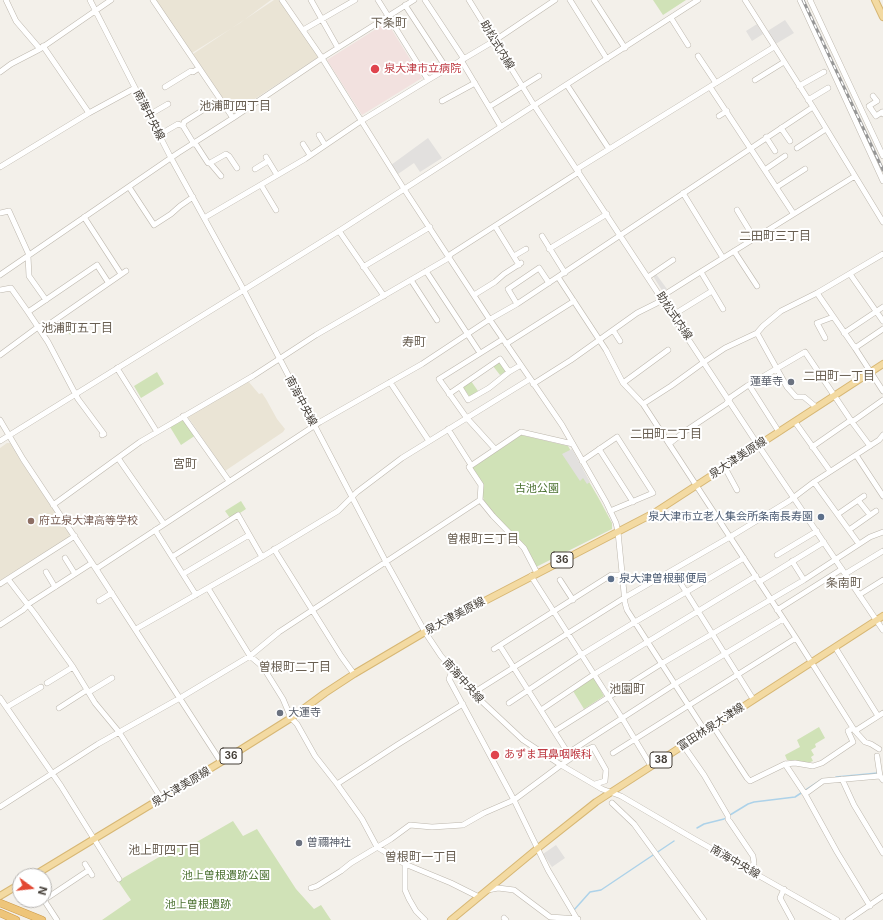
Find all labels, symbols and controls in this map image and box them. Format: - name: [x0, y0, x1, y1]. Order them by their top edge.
- district label: 下条町: [371, 16, 407, 30]
- street label: 助松式内線: [477, 18, 517, 72]
- place label: 泉大津市立病院: [384, 62, 461, 76]
- marker: 泉大津市立病院: [369, 63, 381, 75]
- street label: 南海中央線: [131, 88, 167, 142]
- district label: 池浦町四丁目: [199, 99, 271, 113]
- district label: 二田町三丁目: [739, 229, 811, 243]
- street label: 助松式内線: [653, 290, 695, 342]
- district label: 池浦町五丁目: [41, 321, 113, 335]
- district label: 寿町: [402, 335, 426, 349]
- district label: 二田町一丁目: [803, 369, 875, 383]
- street label: 南海中央線: [282, 374, 320, 428]
- place label: 蓮華寺: [750, 375, 783, 389]
- marker: 蓮華寺: [786, 377, 796, 387]
- district label: 二田町二丁目: [630, 427, 702, 441]
- street label: 泉大津美原線: [707, 434, 769, 482]
- district label: 宮町: [173, 457, 197, 471]
- park label: 古池公園: [515, 482, 559, 496]
- place label: 泉大津市立老人集会所条南長寿園: [648, 510, 813, 524]
- marker: 泉大津市立老人集会所条南長寿園: [816, 512, 826, 522]
- place label: 府立泉大津高等学校: [39, 514, 138, 528]
- marker: 府立泉大津高等学校: [26, 516, 36, 526]
- district label: 曽根町三丁目: [447, 532, 519, 546]
- road number: 36: [551, 552, 573, 568]
- place label: 泉大津曽根郵便局: [619, 572, 707, 586]
- marker: 泉大津曽根郵便局: [606, 574, 616, 584]
- district label: 条南町: [826, 576, 862, 590]
- street label: 泉大津美原線: [423, 595, 487, 637]
- street label: 南海中央線: [440, 656, 486, 706]
- district label: 曽根町二丁目: [259, 660, 331, 674]
- district label: 池園町: [609, 682, 645, 696]
- street label: 富田林泉大津線: [675, 700, 747, 754]
- place label: 大運寺: [288, 706, 321, 720]
- marker: 大運寺: [275, 708, 285, 718]
- road number: 36: [220, 748, 242, 764]
- place label: あずま耳鼻咽喉科: [504, 748, 592, 762]
- marker: あずま耳鼻咽喉科: [489, 749, 501, 761]
- road number: 38: [650, 752, 672, 768]
- street label: 泉大津美原線: [149, 764, 213, 810]
- place label: 曽禰神社: [307, 836, 351, 850]
- marker: 曽禰神社: [294, 838, 304, 848]
- district label: 池上町四丁目: [128, 843, 200, 857]
- street label: 南海中央線: [708, 843, 762, 881]
- district label: 曽根町一丁目: [385, 850, 457, 864]
- north arrow: [12, 868, 52, 908]
- park label: 池上曽根遺跡公園: [182, 869, 270, 883]
- text: N: [35, 885, 50, 897]
- park label: 池上曽根遺跡: [165, 898, 231, 912]

